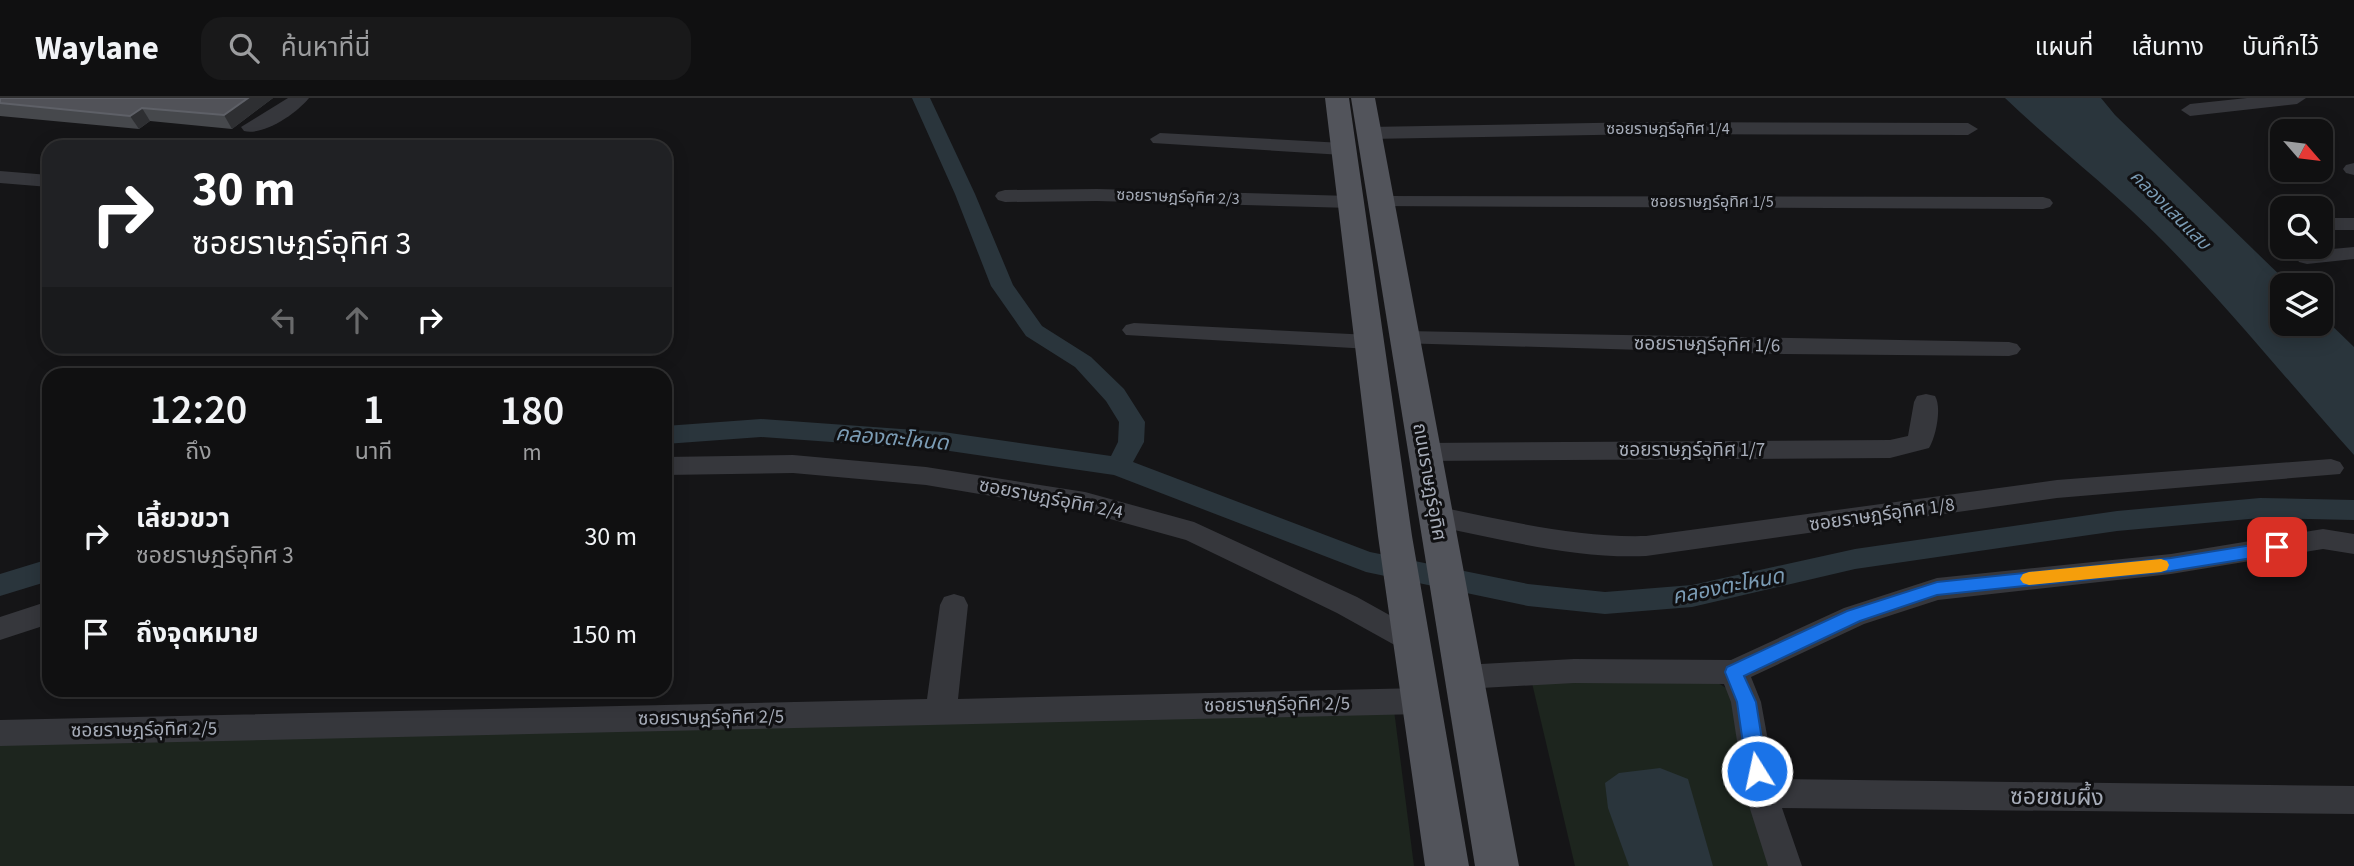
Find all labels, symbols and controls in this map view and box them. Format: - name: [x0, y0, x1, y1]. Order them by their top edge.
- search box: [201, 17, 691, 80]
- text: Waylane: [35, 25, 159, 72]
- icon: search: [225, 29, 263, 67]
- text: ค้นหาที่นี่: [281, 29, 370, 66]
- text: แผนที่: [2035, 30, 2093, 65]
- text: เส้นทาง: [2131, 30, 2204, 65]
- text: บันทึกไว้: [2242, 30, 2319, 65]
- street label: ซอยราษฎร์อุทิศ 1/4: [1606, 118, 1730, 140]
- north arrow: [2270, 119, 2333, 182]
- map controls: [2270, 119, 2333, 336]
- text: 30 m: [192, 155, 296, 225]
- water label: คลองแสนแสบ: [2124, 164, 2216, 256]
- icon: right: [77, 168, 168, 259]
- street label: ซอยราษฎร์อุทิศ 2/3: [1116, 184, 1240, 210]
- street label: ซอยราษฎร์อุทิศ 1/5: [1650, 191, 1774, 213]
- button: search: [2270, 196, 2333, 259]
- text: ซอยราษฎร์อุทิศ 3: [192, 221, 411, 267]
- button: layers: [2270, 273, 2333, 336]
- icon: left: [265, 301, 303, 339]
- icon: ahead: [338, 301, 376, 339]
- icon: right: [411, 301, 449, 339]
- street label: ซอยราษฎร์อุทิศ 1/6: [1634, 330, 1780, 360]
- text: 12:20: [150, 380, 247, 440]
- text: 1: [363, 380, 384, 440]
- text: 180: [500, 381, 564, 441]
- water label: คลองตะโหนด: [834, 418, 951, 458]
- street label: ถนนราษฎร์อุทิศ: [1405, 421, 1453, 543]
- text: ถึง: [185, 435, 212, 468]
- text: นาที: [355, 435, 392, 468]
- text: m: [523, 436, 542, 469]
- street label: ซอยราษฎร์อุทิศ 1/7: [1619, 437, 1765, 464]
- street label: ซอยราษฎร์อุทิศ 2/4: [977, 472, 1125, 526]
- street label: ซอยราษฎร์อุทิศ 1/8: [1808, 491, 1956, 539]
- text: เลี้ยวขวา: [136, 500, 230, 537]
- icon: right: [77, 517, 115, 555]
- pin: [2247, 517, 2307, 577]
- text: 30 m: [584, 518, 637, 555]
- icon: arrive: [2258, 528, 2296, 566]
- text: ซอยราษฎร์อุทิศ 3: [136, 539, 294, 572]
- water label: คลองตะโหนด: [1670, 560, 1787, 612]
- icon: arrive: [77, 615, 115, 653]
- text: ถึงจุดหมาย: [136, 615, 259, 652]
- text: 150 m: [571, 616, 637, 653]
- street label: ซอยราษฎร์อุทิศ 2/5: [1204, 690, 1350, 720]
- street label: ซอยราษฎร์อุทิศ 2/5: [638, 703, 784, 733]
- street label: ซอยราษฎร์อุทิศ 2/5: [71, 715, 217, 745]
- position arrow: [1720, 734, 1794, 808]
- street label: ซอยชมผึ้ง: [2010, 780, 2104, 814]

